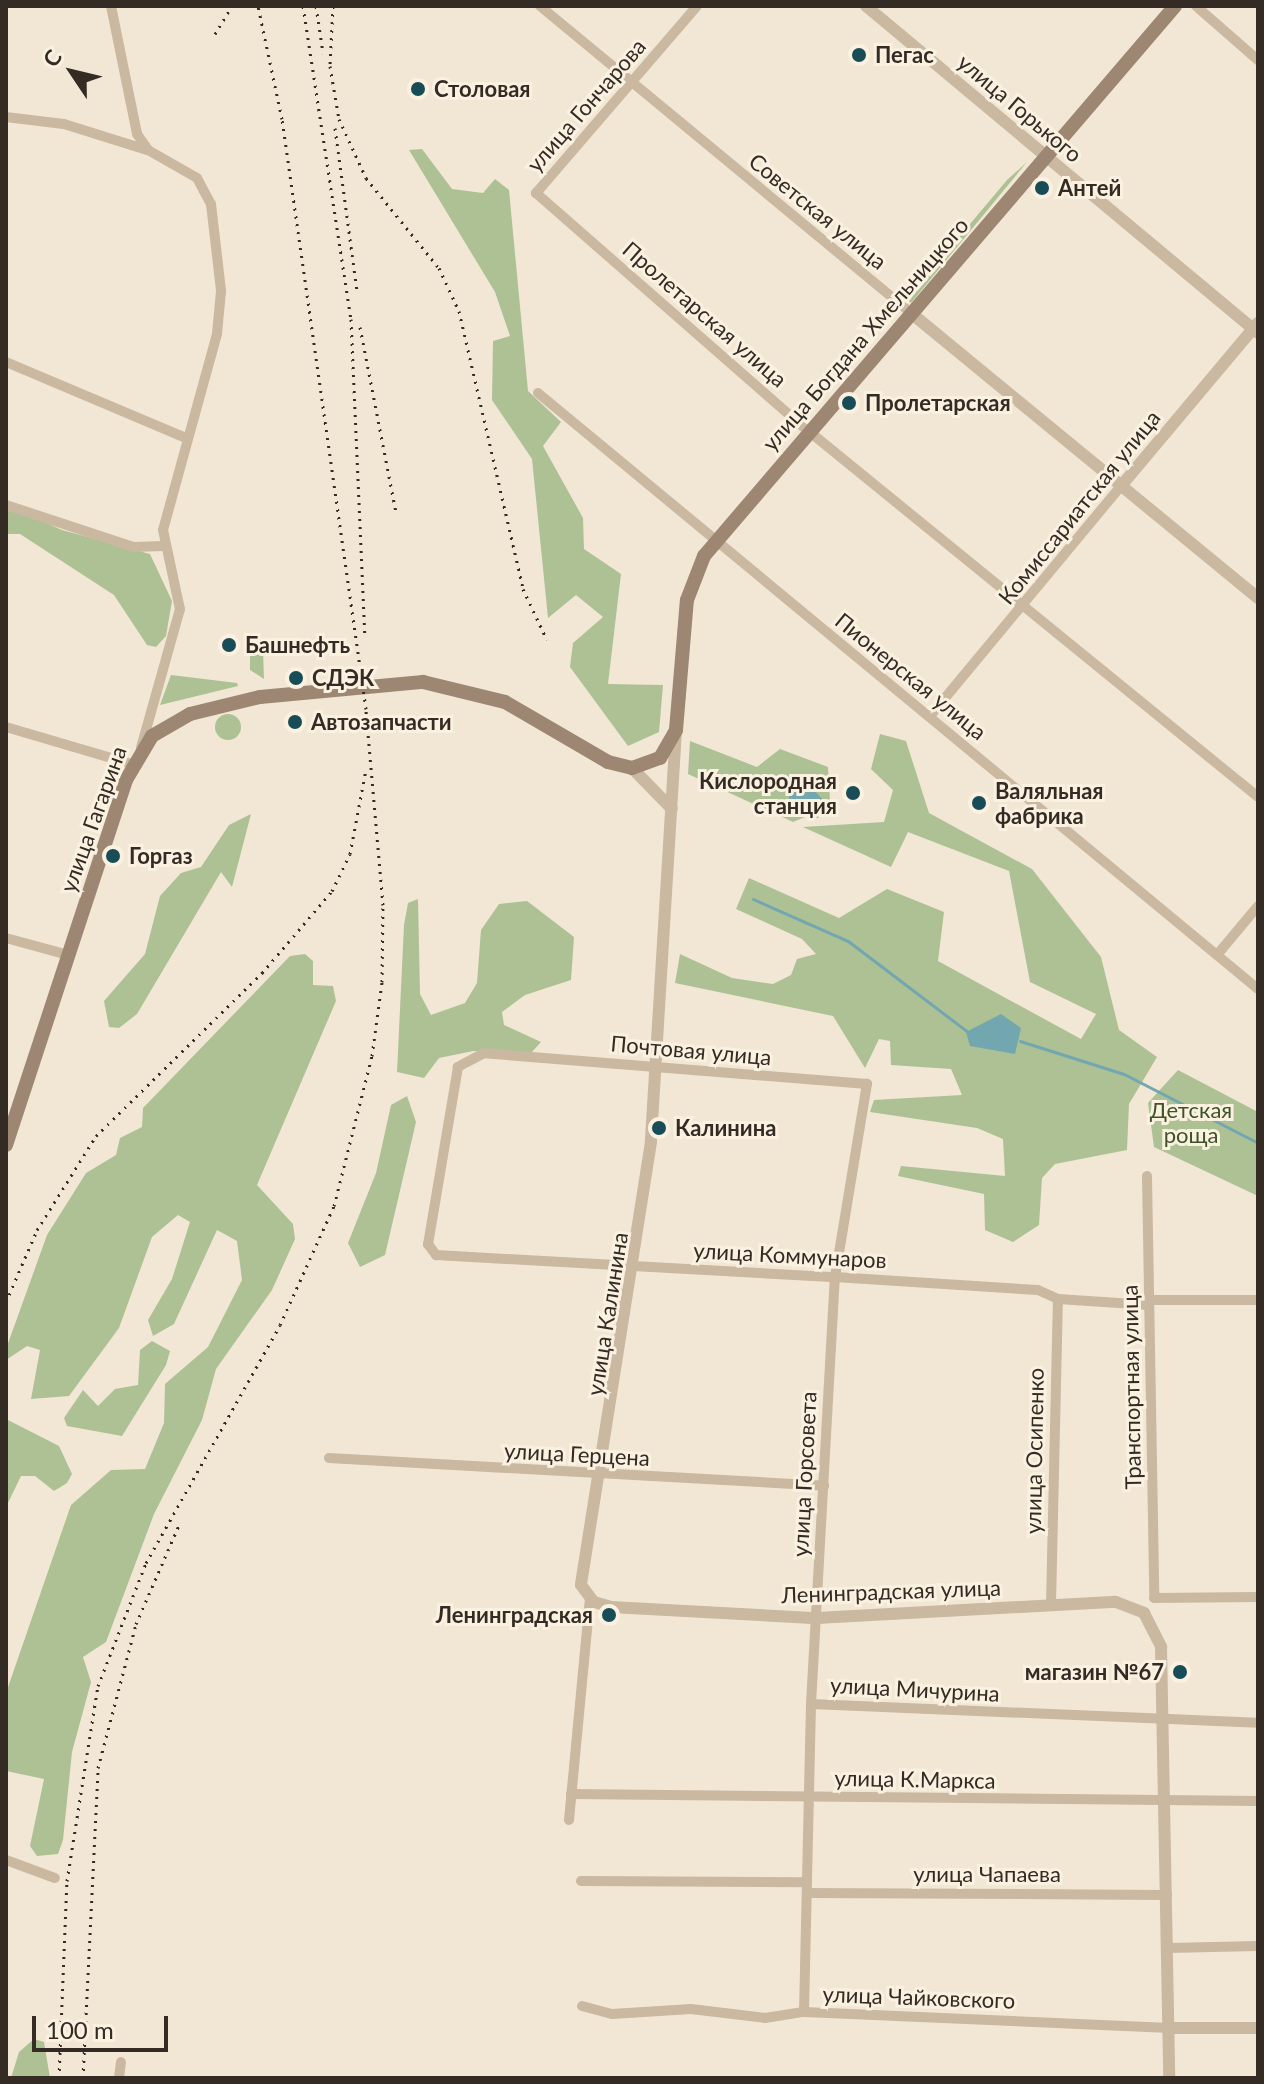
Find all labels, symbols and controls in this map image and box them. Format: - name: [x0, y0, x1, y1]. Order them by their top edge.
- north arrow: [32, 32, 112, 112]
- street label: улица Гончарова: [521, 33, 651, 177]
- place label: Пегас: [875, 42, 934, 68]
- text: С: [37, 44, 67, 72]
- marker: Пегас: [850, 46, 868, 64]
- street label: улица Горького: [953, 49, 1087, 167]
- place label: Столовая: [434, 76, 531, 102]
- marker: Столовая: [409, 80, 427, 98]
- street label: Советская улица: [744, 147, 892, 275]
- place label: Антей: [1058, 175, 1121, 201]
- marker: Антей: [1033, 179, 1051, 197]
- street label: улица Богдана Хмельницкого: [757, 212, 973, 456]
- street label: Пролетарская улица: [618, 236, 792, 392]
- place label: Пролетарская: [865, 390, 1011, 416]
- marker: Пролетарская: [840, 394, 858, 412]
- street label: Комиссариатская улица: [993, 405, 1165, 609]
- street label: Пионерская улица: [830, 607, 992, 745]
- place label: Башнефть: [245, 632, 350, 658]
- marker: Башнефть: [220, 636, 238, 654]
- place label: СДЭК: [312, 665, 374, 691]
- marker: СДЭК: [287, 669, 305, 687]
- place label: Автозапчасти: [311, 709, 452, 735]
- marker: Автозапчасти: [286, 713, 304, 731]
- street label: улица Гагарина: [54, 742, 132, 896]
- place label: Кислородная станция: [699, 767, 837, 818]
- place label: Валяльная фабрика: [995, 777, 1103, 828]
- marker: Кислородная станция: [844, 784, 862, 802]
- marker: Валяльная фабрика: [970, 794, 988, 812]
- place label: Горгаз: [129, 843, 193, 869]
- marker: Горгаз: [104, 847, 122, 865]
- street label: Почтовая улица: [610, 1030, 772, 1070]
- park label: Детская роща: [1150, 1096, 1232, 1148]
- place label: Калинина: [675, 1115, 776, 1141]
- marker: Калинина: [650, 1119, 668, 1137]
- street label: улица Калинина: [581, 1230, 633, 1398]
- street label: улица Коммунаров: [693, 1237, 887, 1273]
- street label: Транспортная улица: [1116, 1284, 1146, 1490]
- street label: улица Осипенко: [1019, 1368, 1049, 1534]
- street label: улица Горсовета: [786, 1391, 822, 1557]
- street label: улица Герцена: [504, 1437, 650, 1471]
- street label: Ленинградская улица: [781, 1574, 1001, 1608]
- place label: Ленинградская: [436, 1602, 593, 1628]
- marker: Ленинградская: [600, 1606, 618, 1624]
- place label: магазин №67: [1025, 1659, 1164, 1685]
- marker: магазин №67: [1171, 1663, 1189, 1681]
- street label: улица Мичурина: [830, 1671, 1000, 1707]
- street label: улица К.Маркса: [834, 1764, 996, 1794]
- street label: улица Чапаева: [913, 1861, 1061, 1887]
- street label: улица Чайковского: [822, 1980, 1016, 2014]
- scale bar: [36, 2000, 172, 2050]
- text: 100 m: [46, 2015, 114, 2044]

